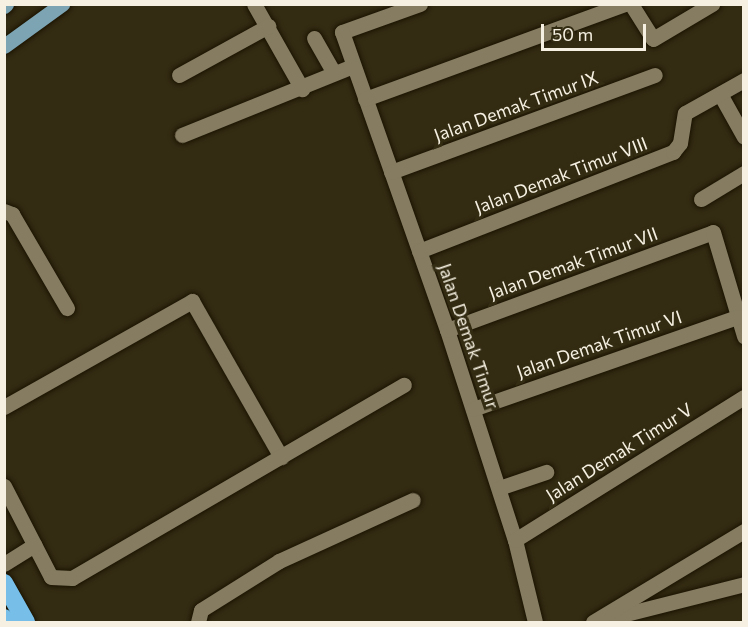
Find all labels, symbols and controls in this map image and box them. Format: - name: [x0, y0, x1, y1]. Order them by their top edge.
- scale bar: [544, 12, 649, 50]
- text: 50 m: [552, 23, 593, 45]
- street label: Jalan Demak Timur IX: [431, 66, 601, 146]
- street label: Jalan Demak Timur VIII: [471, 132, 651, 218]
- street label: Jalan Demak Timur VII: [485, 222, 661, 304]
- street label: Jalan Demak Timur: [434, 260, 504, 412]
- street label: Jalan Demak Timur VI: [513, 306, 685, 382]
- street label: Jalan Demak Timur V: [542, 398, 696, 506]

